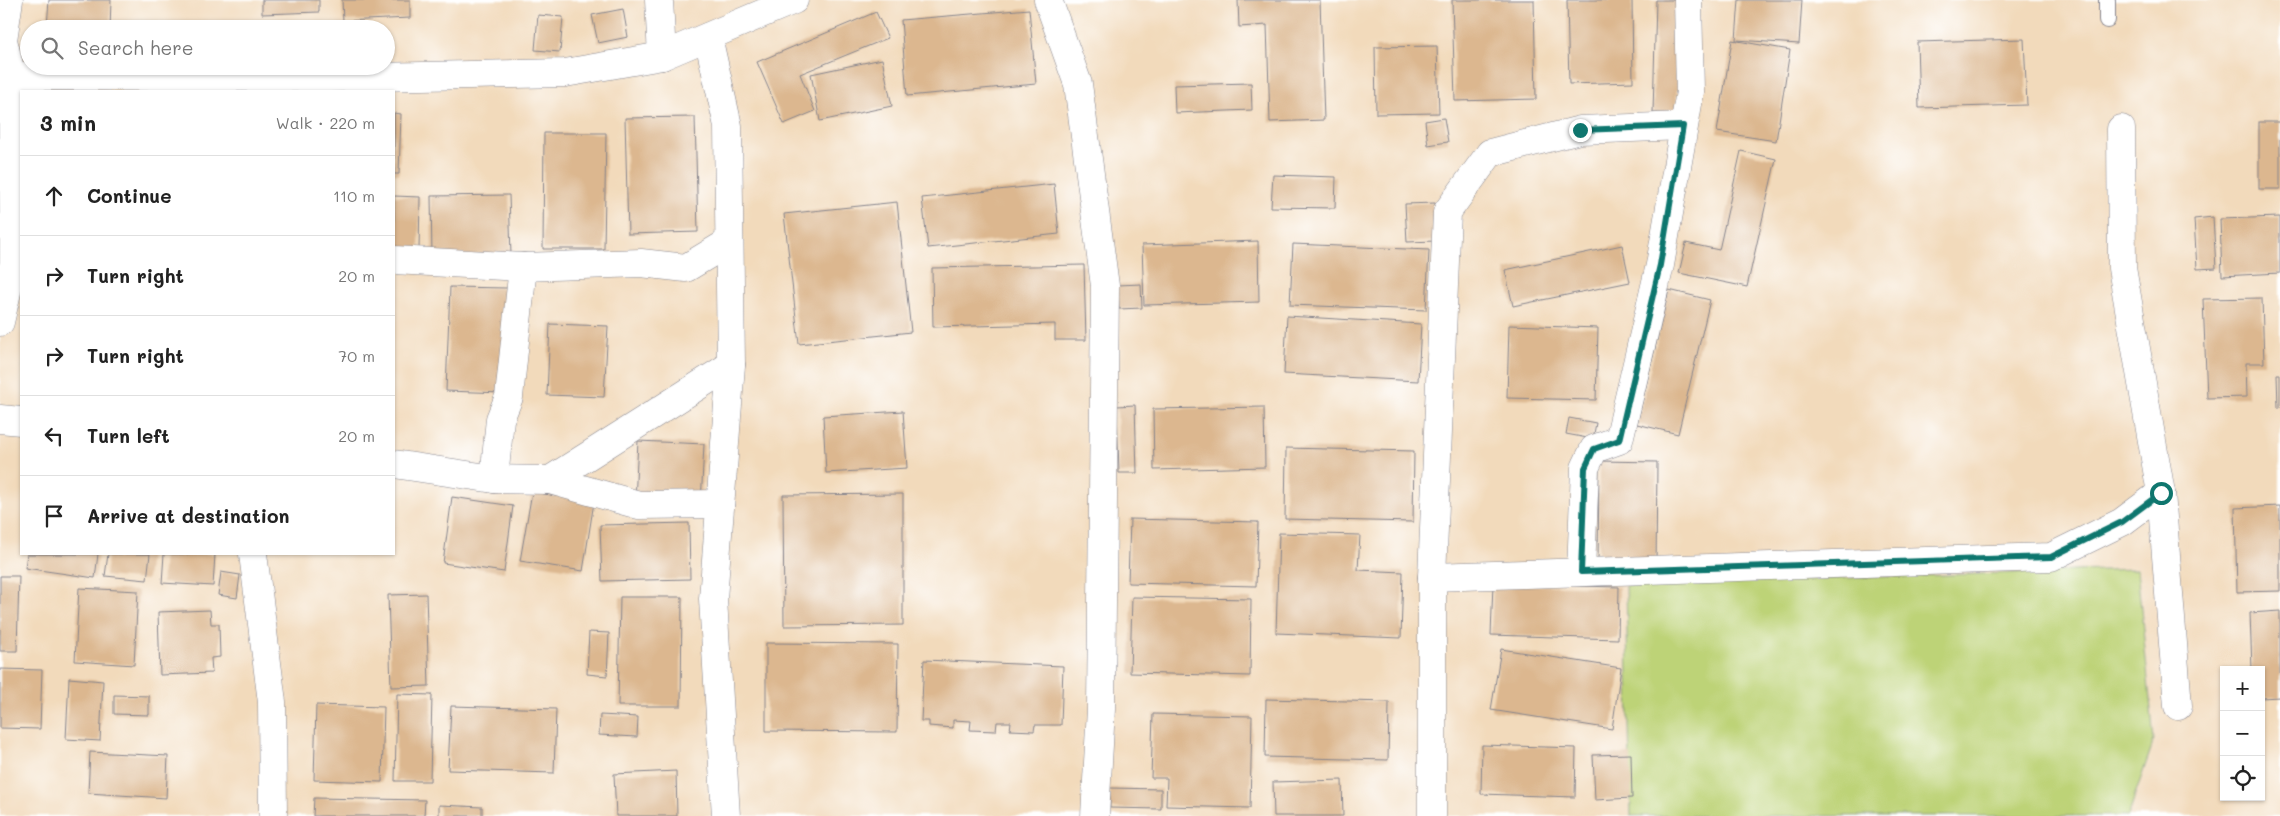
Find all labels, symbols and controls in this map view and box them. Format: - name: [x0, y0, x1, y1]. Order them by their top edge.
- search box: [20, 20, 395, 75]
- icon: search: [38, 34, 66, 62]
- text: Search here: [78, 35, 194, 60]
- text: 3 min: [40, 109, 96, 136]
- text: Walk · 220 m: [276, 112, 375, 133]
- route end: [1569, 119, 1592, 142]
- icon: ahead: [40, 182, 68, 210]
- text: Continue: [87, 183, 172, 208]
- text: 110 m: [333, 185, 375, 206]
- icon: right: [40, 262, 68, 290]
- text: Turn right: [87, 263, 184, 288]
- text: 20 m: [338, 265, 375, 286]
- icon: right: [40, 342, 68, 370]
- text: Turn right: [87, 343, 184, 368]
- text: 70 m: [338, 345, 375, 366]
- icon: left: [40, 422, 68, 450]
- text: Turn left: [87, 423, 170, 448]
- text: 20 m: [338, 425, 375, 446]
- route start: [2150, 482, 2173, 505]
- icon: arrive: [40, 502, 68, 530]
- text: Arrive at destination: [87, 503, 290, 528]
- map controls: [2220, 666, 2265, 801]
- button: +: [2220, 666, 2265, 711]
- button: −: [2220, 711, 2265, 756]
- button: locate: [2220, 756, 2265, 801]

